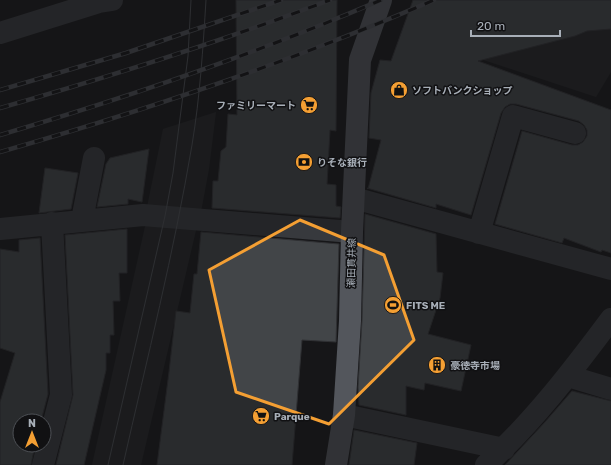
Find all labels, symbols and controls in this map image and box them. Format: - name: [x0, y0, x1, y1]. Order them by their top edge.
- scale bar: [471, 12, 560, 38]
- text: 20 m: [477, 19, 505, 33]
- shop icon: ソフトバンクショップ: [389, 80, 409, 100]
- place label: ソフトバンクショップ: [412, 85, 513, 97]
- supermarket icon: ファミリーマート: [299, 95, 319, 115]
- place label: ファミリーマート: [216, 100, 296, 112]
- bank icon: りそな銀行: [294, 152, 314, 172]
- place label: りそな銀行: [317, 157, 367, 169]
- street label: 瀬田貫井線: [346, 238, 358, 288]
- sports icon: FITS ME: [383, 295, 403, 315]
- place label: FITS ME: [406, 300, 445, 312]
- building icon: 豪徳寺市場: [427, 355, 447, 375]
- place label: 豪徳寺市場: [450, 360, 500, 372]
- supermarket icon: Parque: [251, 406, 271, 426]
- place label: Parque: [274, 411, 310, 423]
- north arrow: [12, 413, 52, 453]
- text: N: [28, 417, 36, 430]

